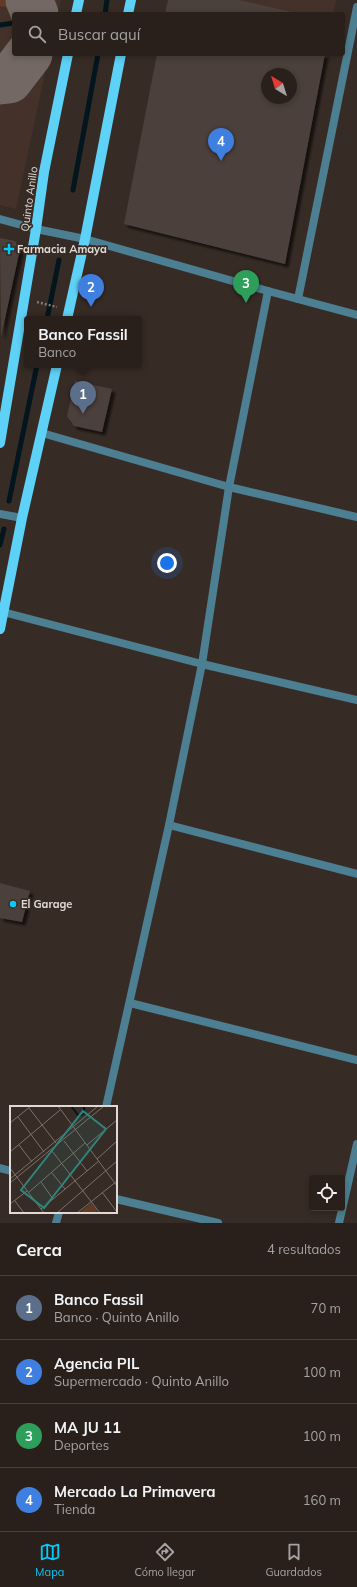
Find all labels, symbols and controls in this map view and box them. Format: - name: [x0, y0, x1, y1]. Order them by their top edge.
- search box: [12, 12, 345, 56]
- icon: search: [26, 23, 48, 45]
- text: Buscar aquí: [58, 25, 140, 44]
- north arrow: [261, 68, 297, 104]
- pin: 4: [208, 128, 234, 161]
- street label: Quinto Anillo: [18, 166, 40, 232]
- place label: Farmacia Amaya: [17, 242, 107, 256]
- marker: Farmacia Amaya: [4, 244, 14, 254]
- pin: 3: [233, 270, 259, 303]
- pin: 2: [78, 274, 104, 307]
- popup: [24, 316, 142, 368]
- text: Banco Fassil: [38, 325, 128, 344]
- text: Banco: [38, 344, 76, 360]
- pin: 1: [70, 381, 96, 414]
- your location: [157, 553, 177, 573]
- place label: El Garage: [21, 897, 72, 911]
- marker: El Garage: [8, 899, 18, 909]
- inset map: [10, 1106, 117, 1213]
- map controls: [309, 1175, 345, 1211]
- button: locate: [309, 1175, 345, 1211]
- text: Cerca: [16, 1239, 62, 1260]
- text: 4 resultados: [267, 1241, 341, 1257]
- text: Banco Fassil: [54, 1290, 144, 1309]
- text: 1: [25, 1300, 33, 1316]
- text: 70 m: [311, 1300, 341, 1316]
- text: Banco · Quinto Anillo: [54, 1309, 179, 1325]
- text: Agencia PIL: [54, 1354, 139, 1373]
- text: 2: [25, 1364, 33, 1380]
- text: 100 m: [303, 1364, 341, 1380]
- text: Supermercado · Quinto Anillo: [54, 1373, 229, 1389]
- text: MA JU 11: [54, 1418, 121, 1437]
- text: 3: [25, 1428, 33, 1444]
- text: 100 m: [303, 1428, 341, 1444]
- text: Deportes: [54, 1437, 109, 1453]
- text: Mercado La Primavera: [54, 1482, 216, 1501]
- text: 4: [25, 1492, 33, 1508]
- text: 160 m: [303, 1492, 341, 1508]
- text: Tienda: [54, 1501, 95, 1517]
- tab: Mapa: [35, 1541, 64, 1579]
- tab: Cómo llegar: [135, 1541, 195, 1579]
- tab: Guardados: [265, 1541, 322, 1579]

